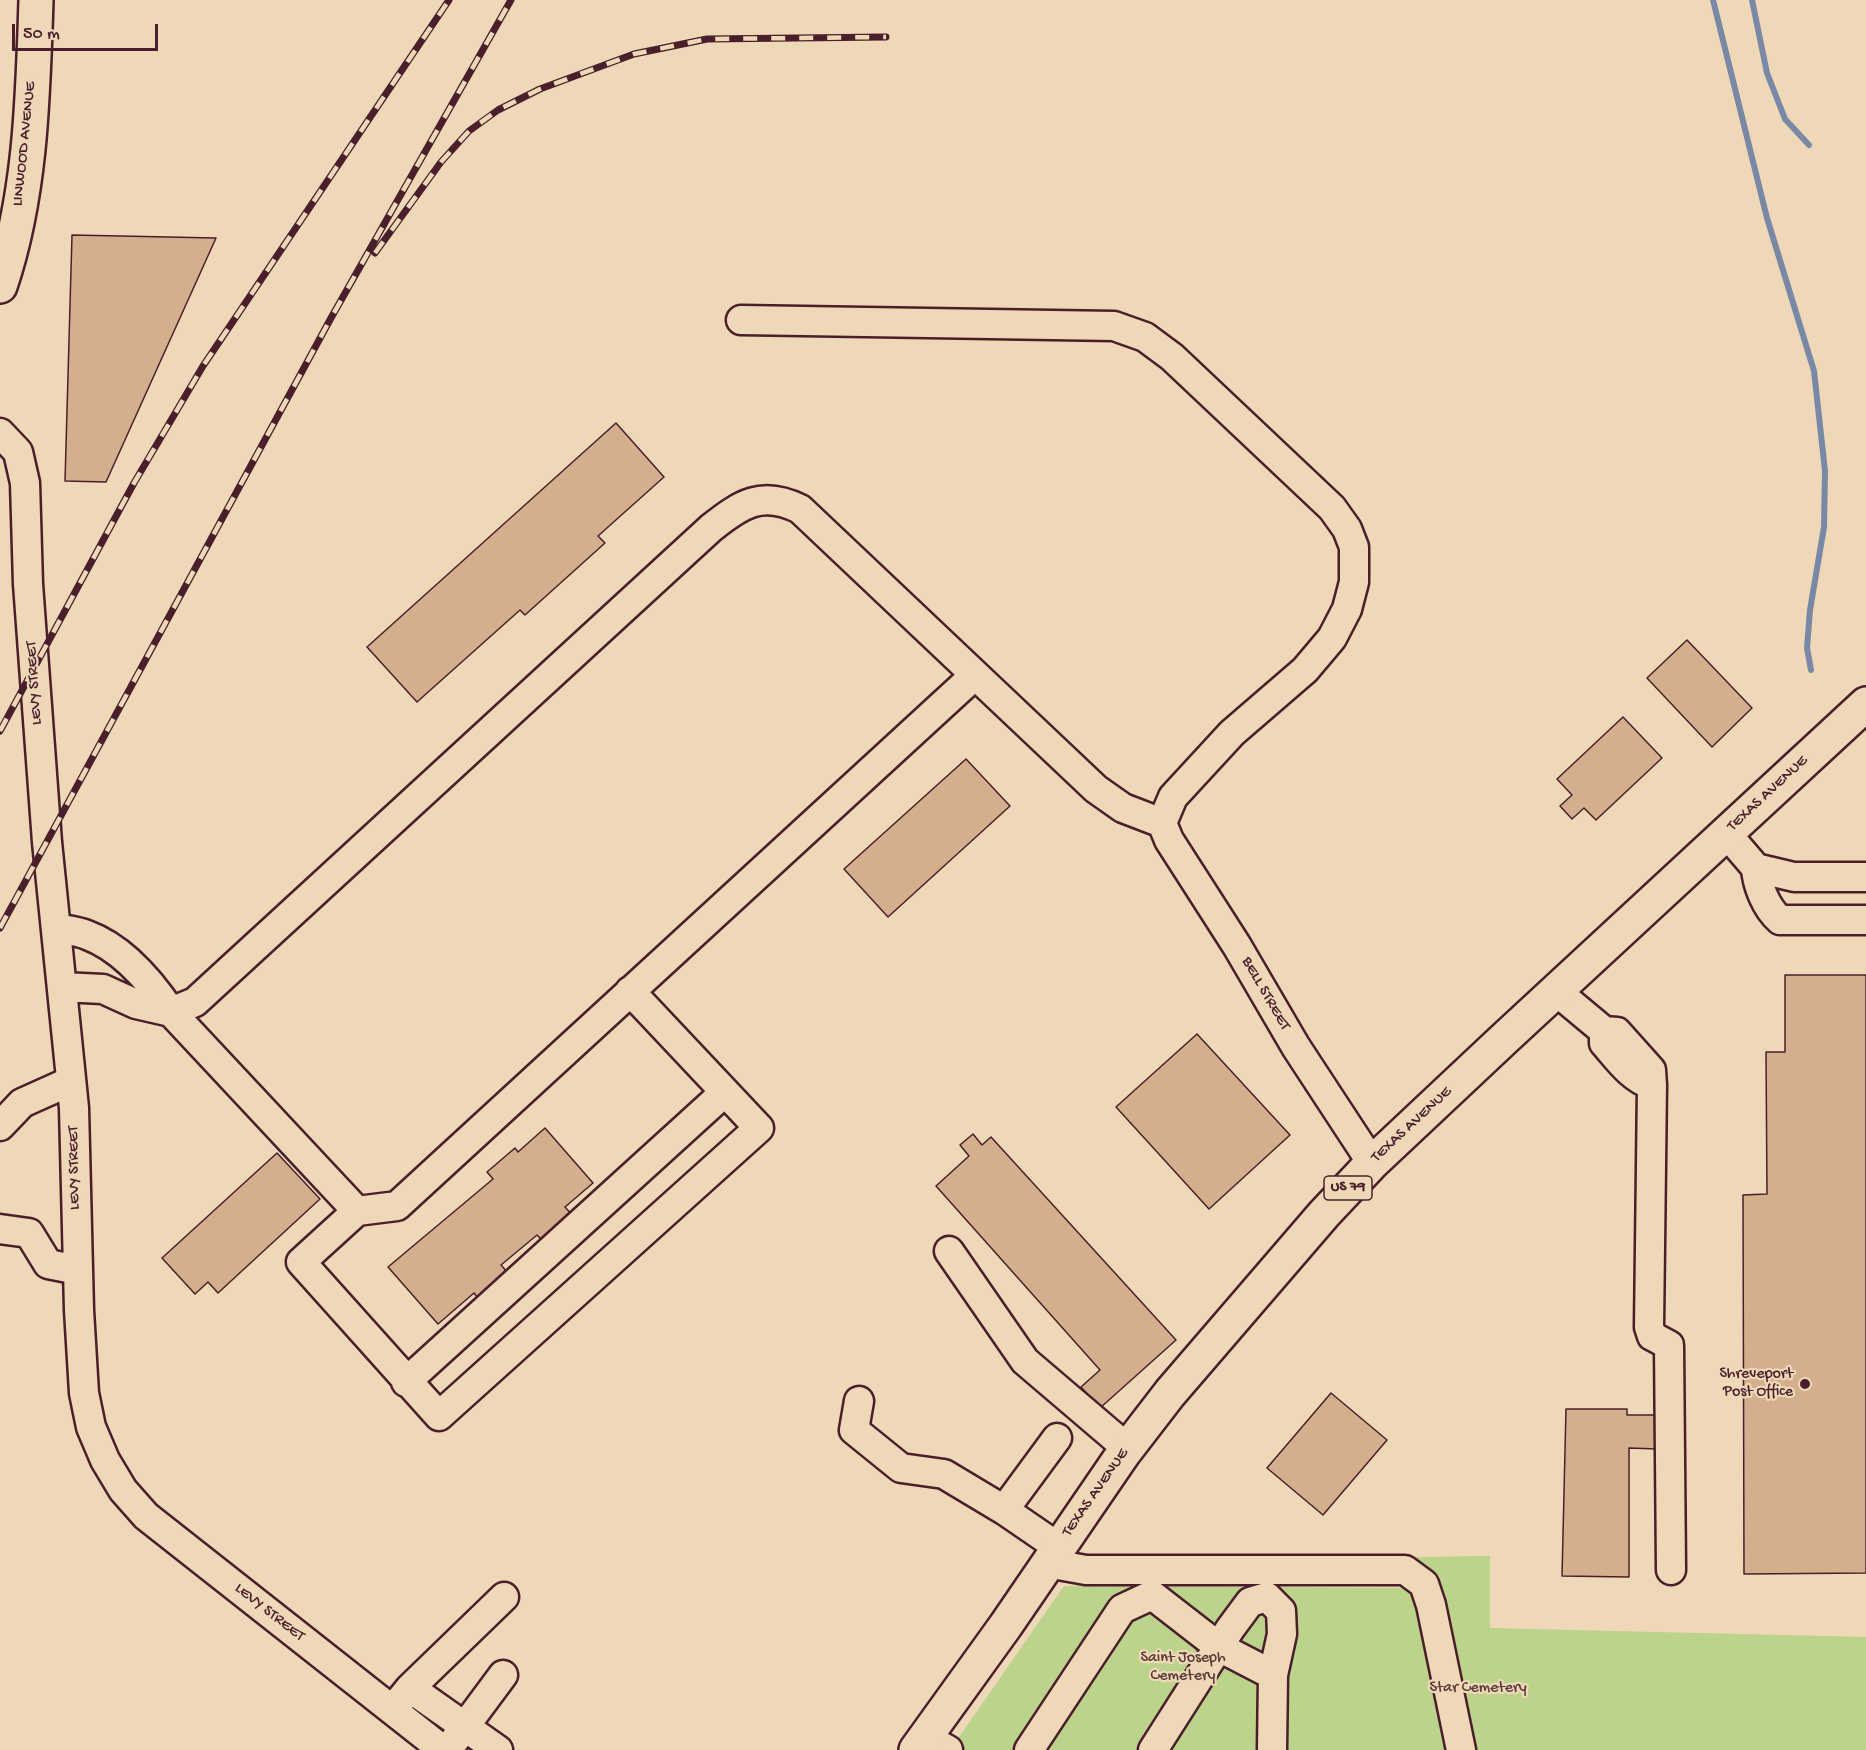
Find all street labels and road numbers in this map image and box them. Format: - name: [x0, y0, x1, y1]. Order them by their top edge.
- street label: LINWOOD AVENUE: [9, 81, 41, 207]
- street label: LEVY STREET: [22, 640, 48, 726]
- street label: TEXAS AVENUE: [1724, 752, 1812, 836]
- street label: BELL STREET: [1236, 954, 1294, 1034]
- street label: TEXAS AVENUE: [1368, 1083, 1456, 1167]
- street label: LEVY STREET: [65, 1126, 85, 1210]
- road number: US 79: [1324, 1176, 1372, 1200]
- street label: TEXAS AVENUE: [1059, 1445, 1133, 1541]
- street label: LEVY STREET: [230, 1580, 308, 1646]

